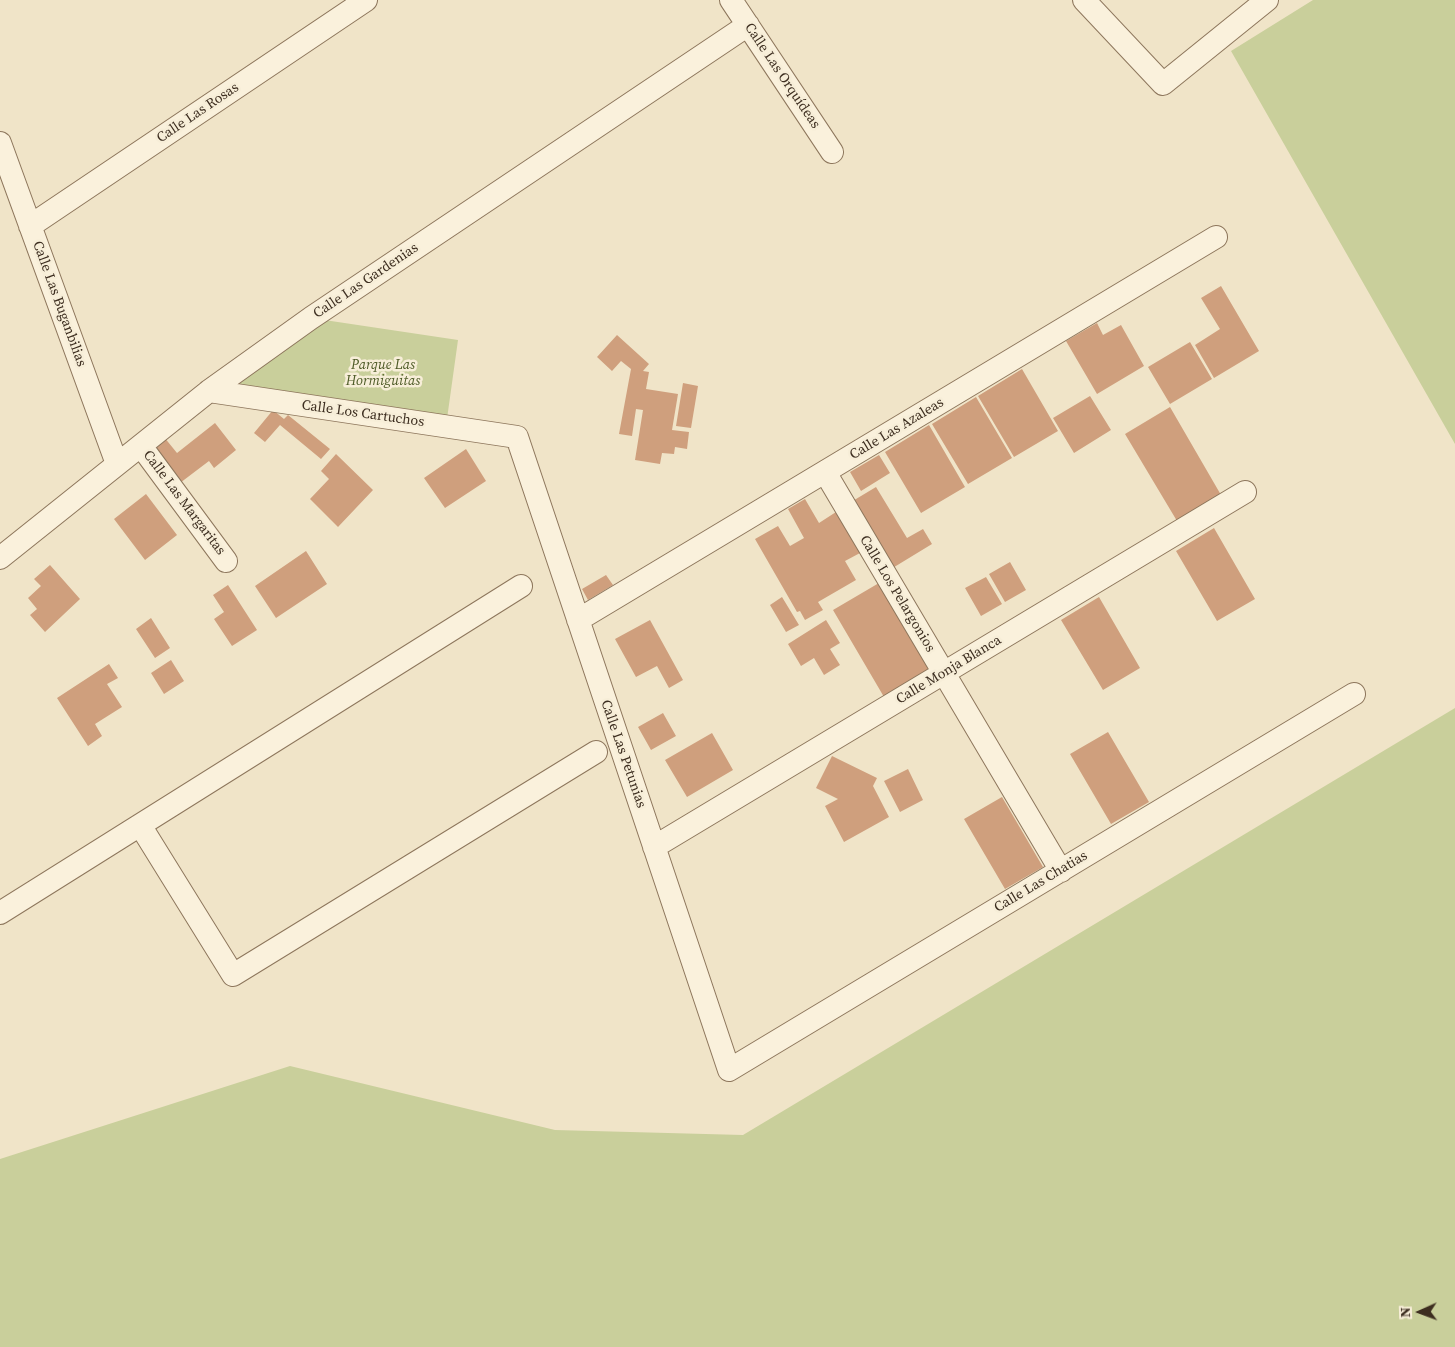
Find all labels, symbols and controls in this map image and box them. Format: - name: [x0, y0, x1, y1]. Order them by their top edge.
- street label: Calle Las Orquídeas: [741, 20, 823, 132]
- street label: Calle Las Rosas: [154, 79, 242, 147]
- street label: Calle Las Buganbilias: [28, 239, 90, 369]
- street label: Calle Las Gardenias: [310, 240, 422, 322]
- park label: Parque Las Hormiguitas: [346, 357, 420, 390]
- street label: Calle Las Azaleas: [847, 394, 947, 464]
- street label: Calle Los Cartuchos: [301, 397, 425, 431]
- street label: Calle Las Margaritas: [139, 447, 229, 559]
- street label: Calle Los Pelargonios: [856, 533, 938, 655]
- street label: Calle Monja Blanca: [893, 632, 1005, 708]
- street label: Calle Las Petunias: [597, 698, 649, 810]
- street label: Calle Las Chatias: [991, 848, 1091, 916]
- north arrow: [1395, 1287, 1445, 1337]
- text: N: [1395, 1307, 1415, 1318]

